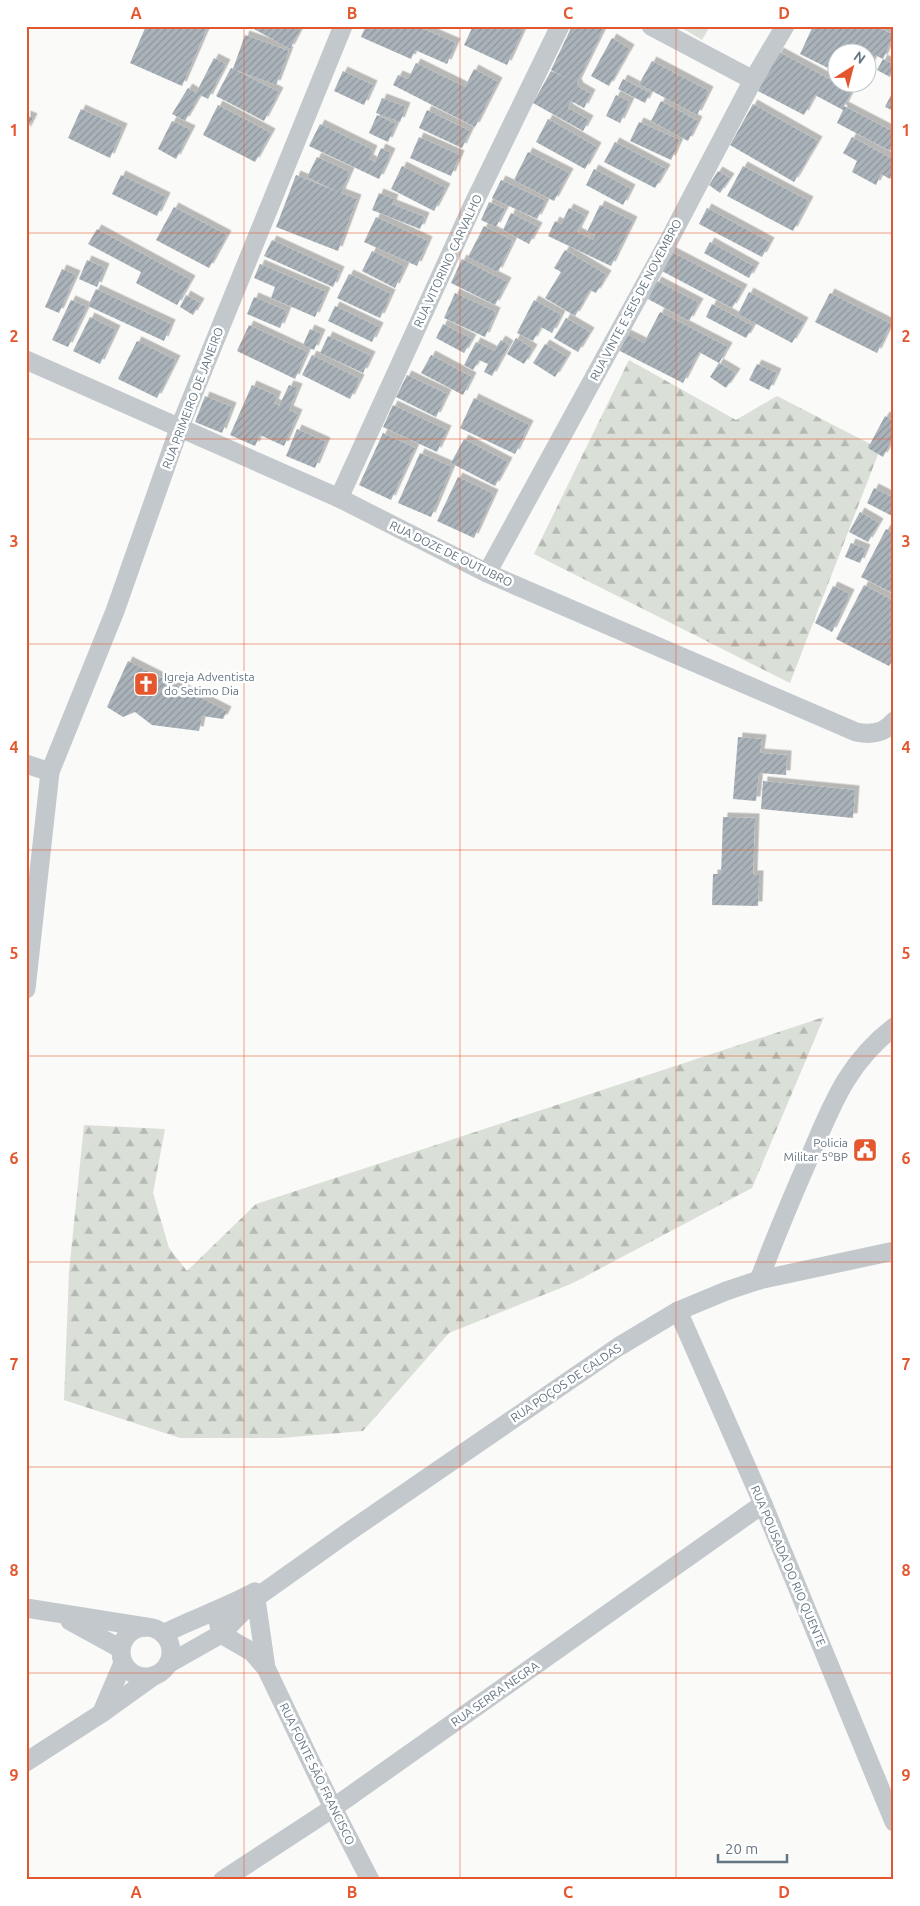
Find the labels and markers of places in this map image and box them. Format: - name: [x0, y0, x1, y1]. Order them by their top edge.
- place label: Igreja Adventista do Setimo Dia: [164, 670, 255, 697]
- church icon: Igreja Adventista do Setimo Dia: [133, 671, 159, 697]
- place label: Policia Militar 5ºBP: [784, 1136, 848, 1163]
- public building icon: Policia Militar 5ºBP: [852, 1137, 878, 1163]

